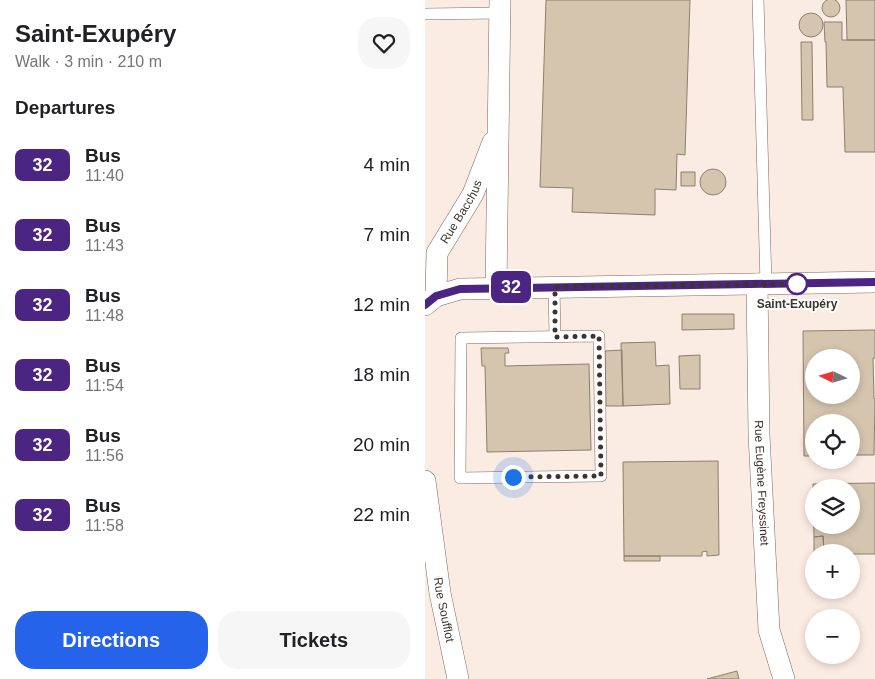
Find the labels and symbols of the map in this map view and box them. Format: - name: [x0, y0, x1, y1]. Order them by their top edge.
- street label: Rue Bacchus: [437, 178, 485, 246]
- line badge: 32: [489, 271, 533, 303]
- marker: Saint-Exupéry: [786, 273, 808, 295]
- place label: Saint-Exupéry: [757, 297, 838, 311]
- north arrow: [805, 349, 860, 404]
- street label: Rue Eugène Freyssinet: [752, 420, 772, 547]
- your location: [501, 465, 526, 490]
- street label: Rue Soufflot: [431, 576, 457, 644]

